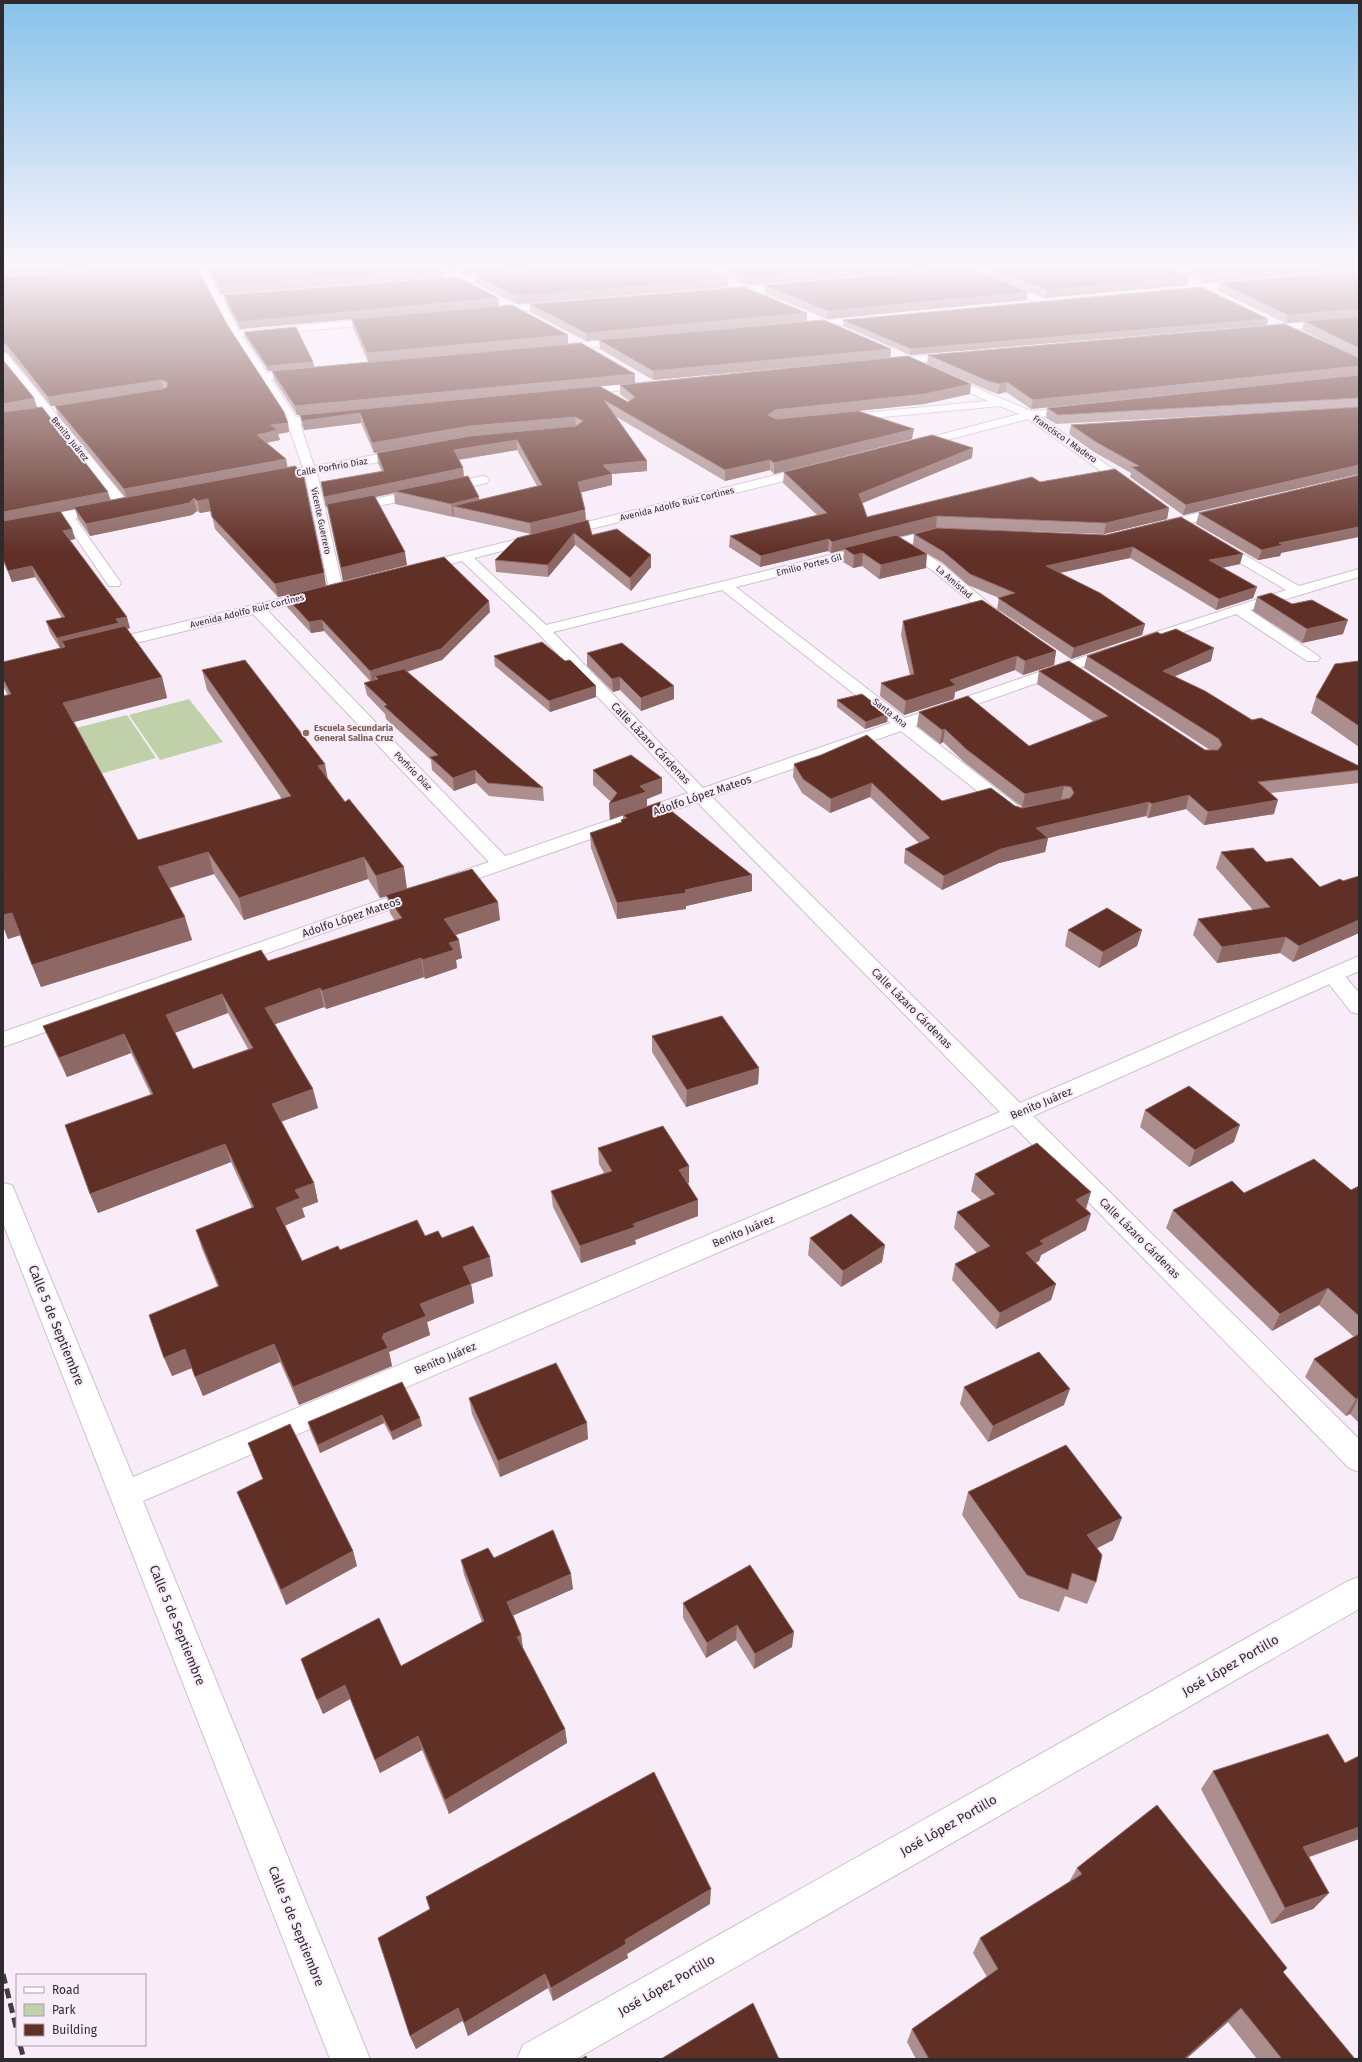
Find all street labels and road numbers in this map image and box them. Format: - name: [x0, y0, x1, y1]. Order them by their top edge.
- street label: Francisco I Madero: [1031, 413, 1099, 465]
- street label: Benito Juárez: [49, 415, 91, 463]
- street label: Calle Porfirio Díaz: [296, 456, 368, 478]
- street label: Avenida Adolfo Ruiz Cortines: [619, 485, 735, 523]
- street label: Vicente Guerrero: [309, 487, 333, 555]
- street label: Emilio Portes Gil: [775, 552, 843, 578]
- street label: La Amistad: [934, 564, 974, 600]
- street label: Avenida Adolfo Ruiz Cortines: [189, 592, 305, 630]
- street label: Santa Ana: [871, 696, 909, 730]
- street label: Calle Lázaro Cárdenas: [608, 700, 693, 787]
- street label: Porfirio Díaz: [392, 750, 434, 792]
- street label: Adolfo López Mateos: [651, 773, 753, 818]
- street label: Adolfo López Mateos: [300, 895, 402, 940]
- street label: Calle Lázaro Cárdenas: [869, 965, 955, 1051]
- street label: Benito Juárez: [1008, 1085, 1074, 1122]
- street label: Calle Lázaro Cárdenas: [1097, 1195, 1183, 1281]
- street label: Benito Juárez: [710, 1213, 776, 1250]
- street label: Calle 5 de Septiembre: [26, 1263, 88, 1388]
- street label: Benito Juárez: [412, 1340, 478, 1377]
- street label: Calle 5 de Septiembre: [147, 1563, 209, 1688]
- street label: José López Portillo: [1179, 1632, 1281, 1699]
- street label: José López Portillo: [897, 1792, 999, 1859]
- street label: Calle 5 de Septiembre: [266, 1864, 328, 1989]
- street label: José López Portillo: [615, 1952, 717, 2019]

